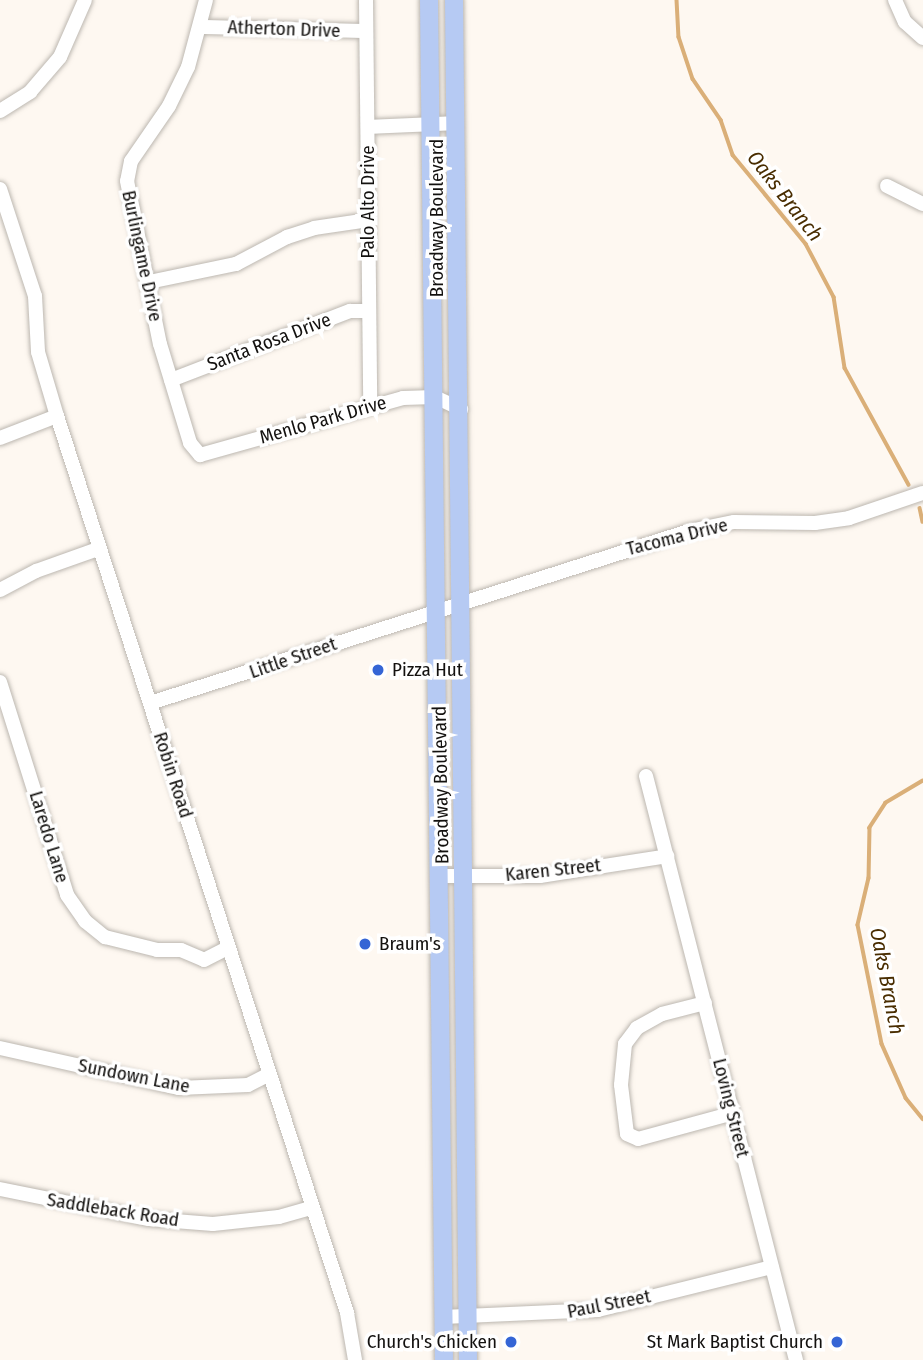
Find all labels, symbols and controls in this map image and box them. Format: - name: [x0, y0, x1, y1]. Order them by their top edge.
- street label: Atherton Drive: [227, 16, 341, 42]
- street label: Broadway Boulevard: [426, 139, 448, 297]
- street label: Palo Alto Drive: [357, 145, 379, 259]
- water label: Oaks Branch: [742, 146, 828, 246]
- street label: Burlingame Drive: [117, 188, 167, 324]
- street label: Santa Rosa Drive: [204, 308, 334, 376]
- street label: Menlo Park Drive: [257, 391, 389, 449]
- street label: Tacoma Drive: [624, 513, 730, 561]
- street label: Little Street: [246, 632, 340, 684]
- place label: Pizza Hut: [392, 659, 463, 681]
- marker: Pizza Hut: [370, 662, 386, 678]
- street label: Broadway Boulevard: [428, 706, 454, 864]
- street label: Robin Road: [148, 729, 198, 821]
- street label: Laredo Lane: [24, 788, 74, 886]
- street label: Karen Street: [504, 854, 602, 886]
- water label: Oaks Branch: [864, 926, 910, 1036]
- place label: Braum's: [379, 933, 441, 955]
- marker: Braum's: [357, 936, 373, 952]
- street label: Sundown Lane: [76, 1054, 192, 1098]
- street label: Loving Street: [708, 1056, 754, 1160]
- street label: Saddleback Road: [45, 1188, 181, 1232]
- street label: Paul Street: [565, 1285, 653, 1323]
- place label: Church's Chicken: [367, 1331, 497, 1353]
- place label: St Mark Baptist Church: [647, 1331, 823, 1353]
- marker: Church's Chicken: [503, 1334, 519, 1350]
- marker: St Mark Baptist Church: [829, 1334, 845, 1350]

